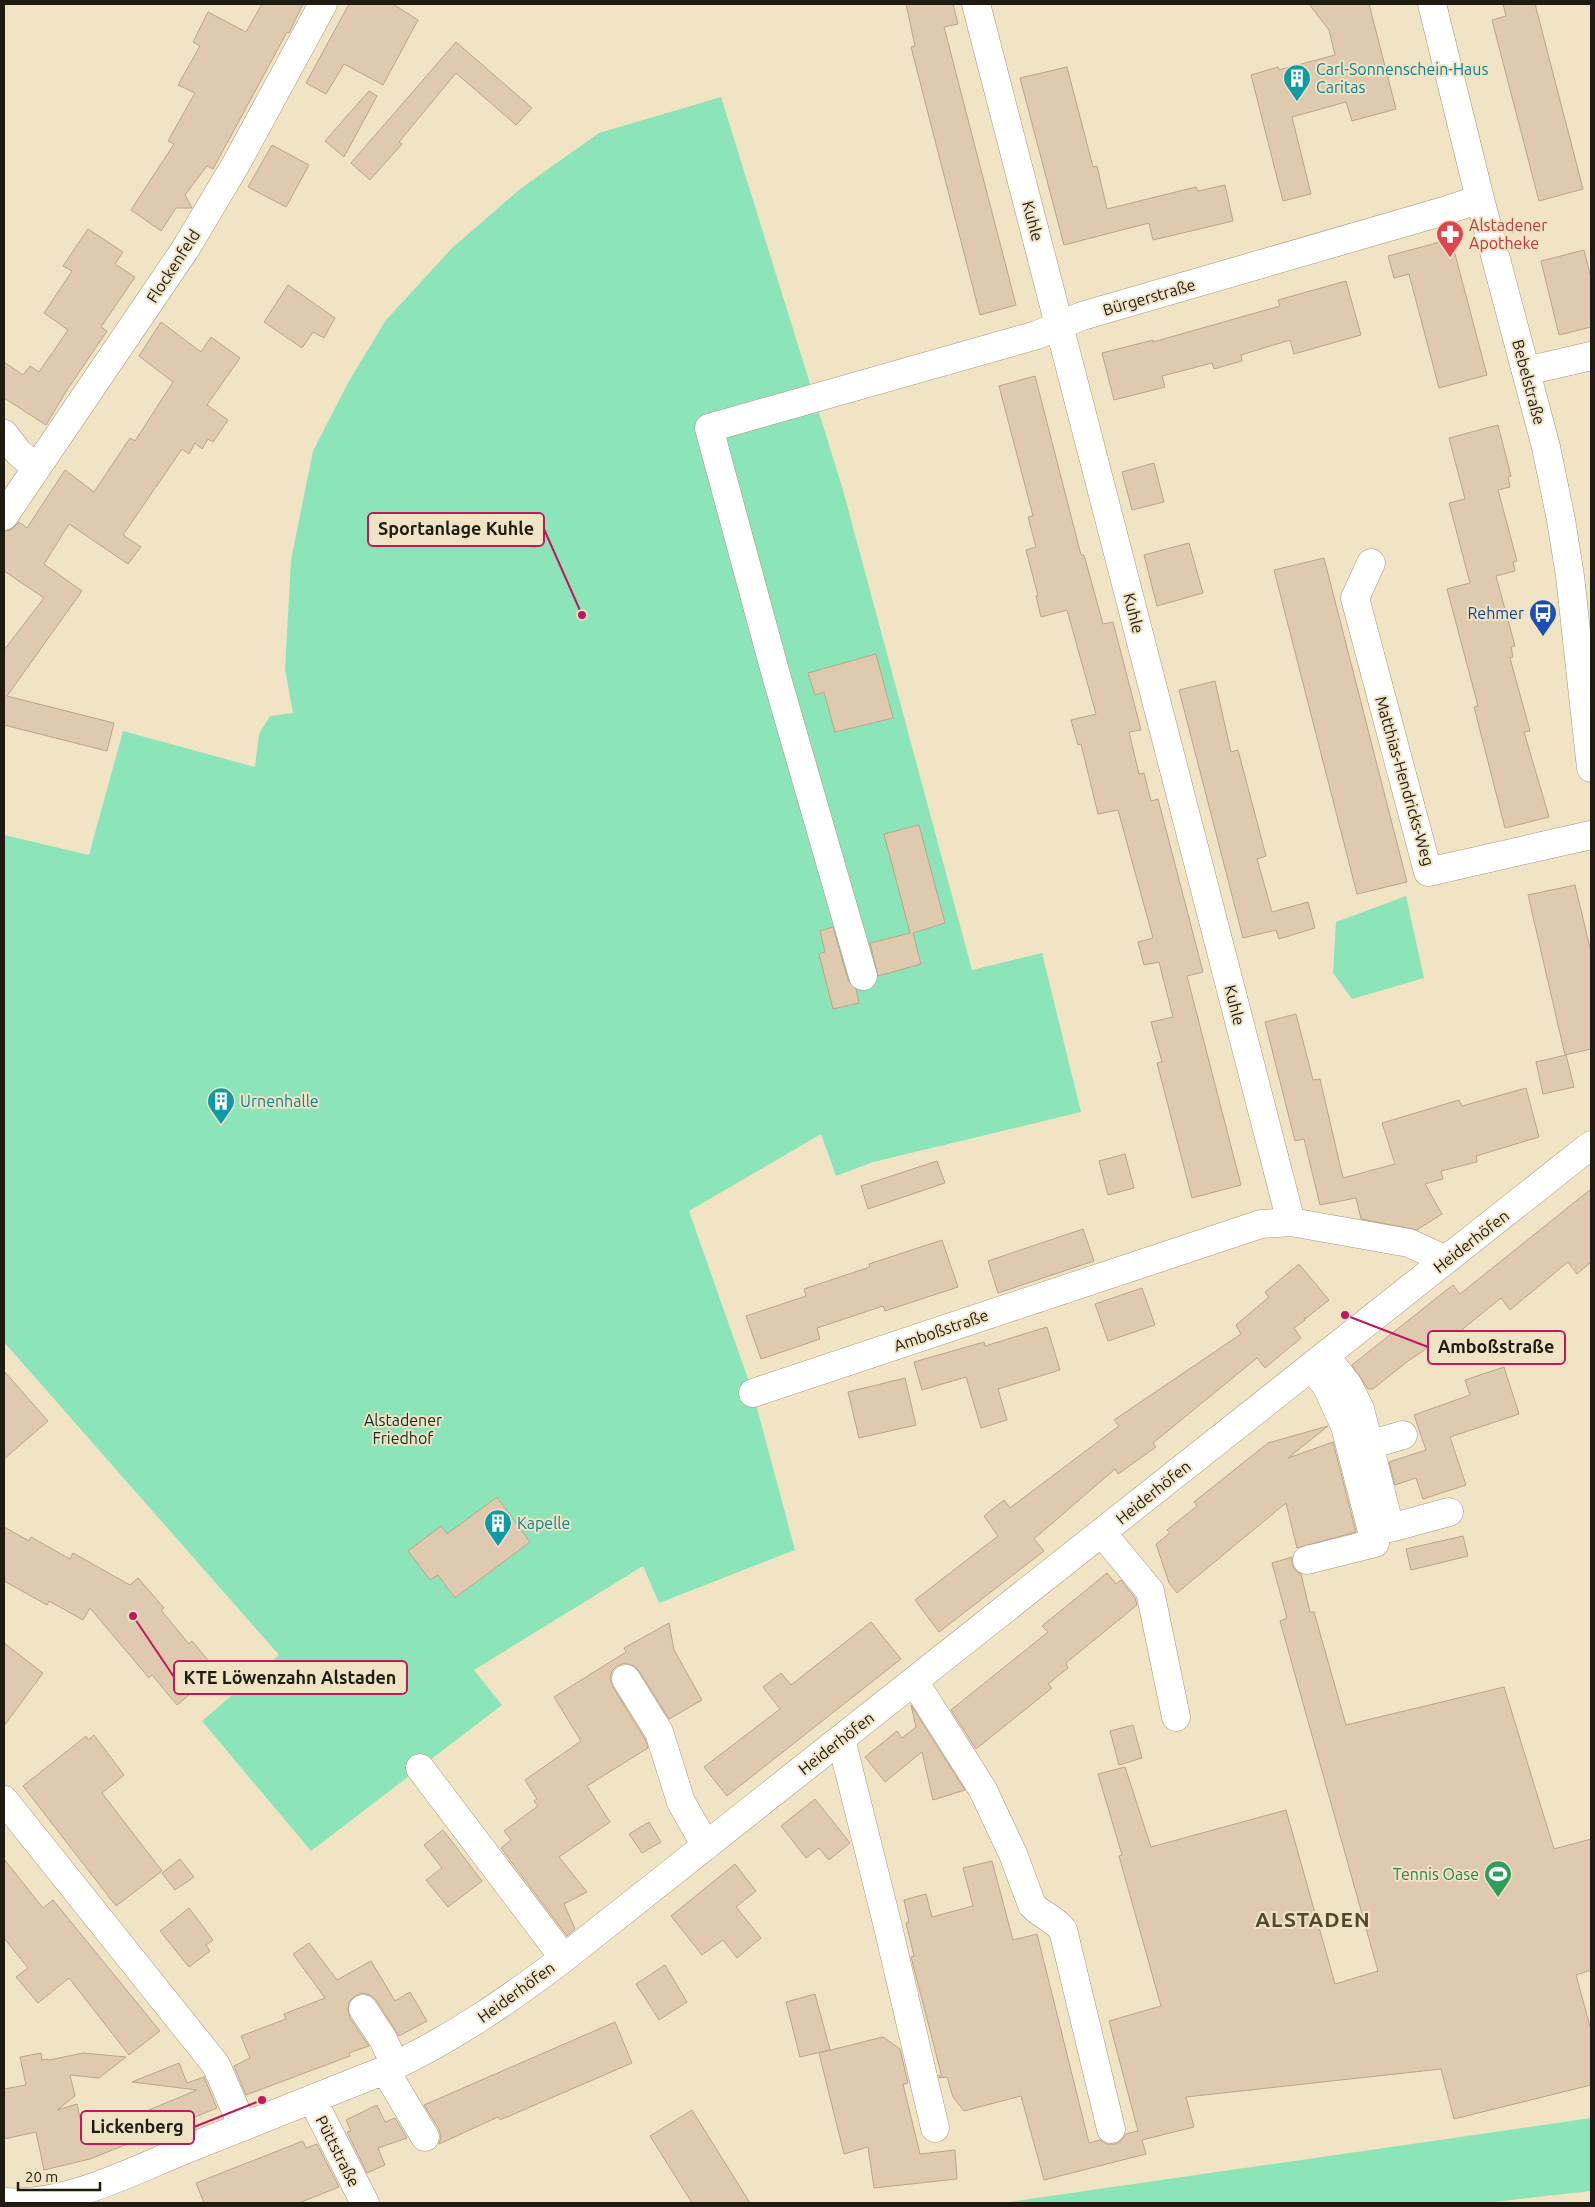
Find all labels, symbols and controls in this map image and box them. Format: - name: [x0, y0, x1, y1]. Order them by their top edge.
- place label: Carl-Sonnenschein-Haus Caritas: [1316, 60, 1488, 96]
- building icon: Carl-Sonnenschein-Haus Caritas: [1282, 63, 1312, 102]
- street label: Kuhle: [1019, 199, 1047, 243]
- place label: Alstadener Apotheke: [1469, 216, 1547, 252]
- pharmacy icon: Alstadener Apotheke: [1435, 219, 1465, 258]
- street label: Flockenfeld: [143, 226, 203, 306]
- street label: Bürgerstraße: [1101, 275, 1197, 319]
- street label: Bebelstraße: [1509, 337, 1549, 427]
- callout: Sportanlage Kuhle: [368, 513, 544, 546]
- text: Sportanlage Kuhle: [378, 518, 534, 538]
- street label: Kuhle: [1120, 591, 1148, 635]
- bus stop icon: Rehmer: [1528, 598, 1558, 637]
- place label: Rehmer: [1467, 604, 1524, 622]
- street label: Matthias-Hendricks-Weg: [1372, 694, 1438, 868]
- street label: Kuhle: [1221, 983, 1249, 1027]
- building icon: Urnenhalle: [206, 1086, 236, 1125]
- place label: Urnenhalle: [240, 1092, 319, 1110]
- street label: Heiderhöfen: [1430, 1206, 1512, 1276]
- street label: Amboßstraße: [891, 1305, 991, 1355]
- callout: Amboßstraße: [1428, 1331, 1565, 1364]
- text: Amboßstraße: [1438, 1336, 1554, 1356]
- park label: Alstadener Friedhof: [364, 1411, 442, 1447]
- street label: Heiderhöfen: [1112, 1456, 1194, 1528]
- building icon: Kapelle: [483, 1508, 513, 1547]
- place label: Kapelle: [517, 1514, 570, 1532]
- callout: KTE Löwenzahn Alstaden: [174, 1661, 407, 1694]
- text: KTE Löwenzahn Alstaden: [184, 1667, 396, 1687]
- street label: Heiderhöfen: [795, 1708, 877, 1778]
- sports icon: Tennis Oase: [1483, 1859, 1513, 1898]
- place label: Tennis Oase: [1393, 1865, 1479, 1883]
- district label: ALSTADEN: [1255, 1907, 1371, 1931]
- street label: Heiderhöfen: [474, 1958, 558, 2026]
- callout: Lickenberg: [81, 2111, 194, 2144]
- street label: Püttstraße: [312, 2112, 364, 2190]
- text: Lickenberg: [90, 2116, 184, 2136]
- scale bar: [18, 2160, 100, 2192]
- text: 20 m: [25, 2168, 58, 2185]

